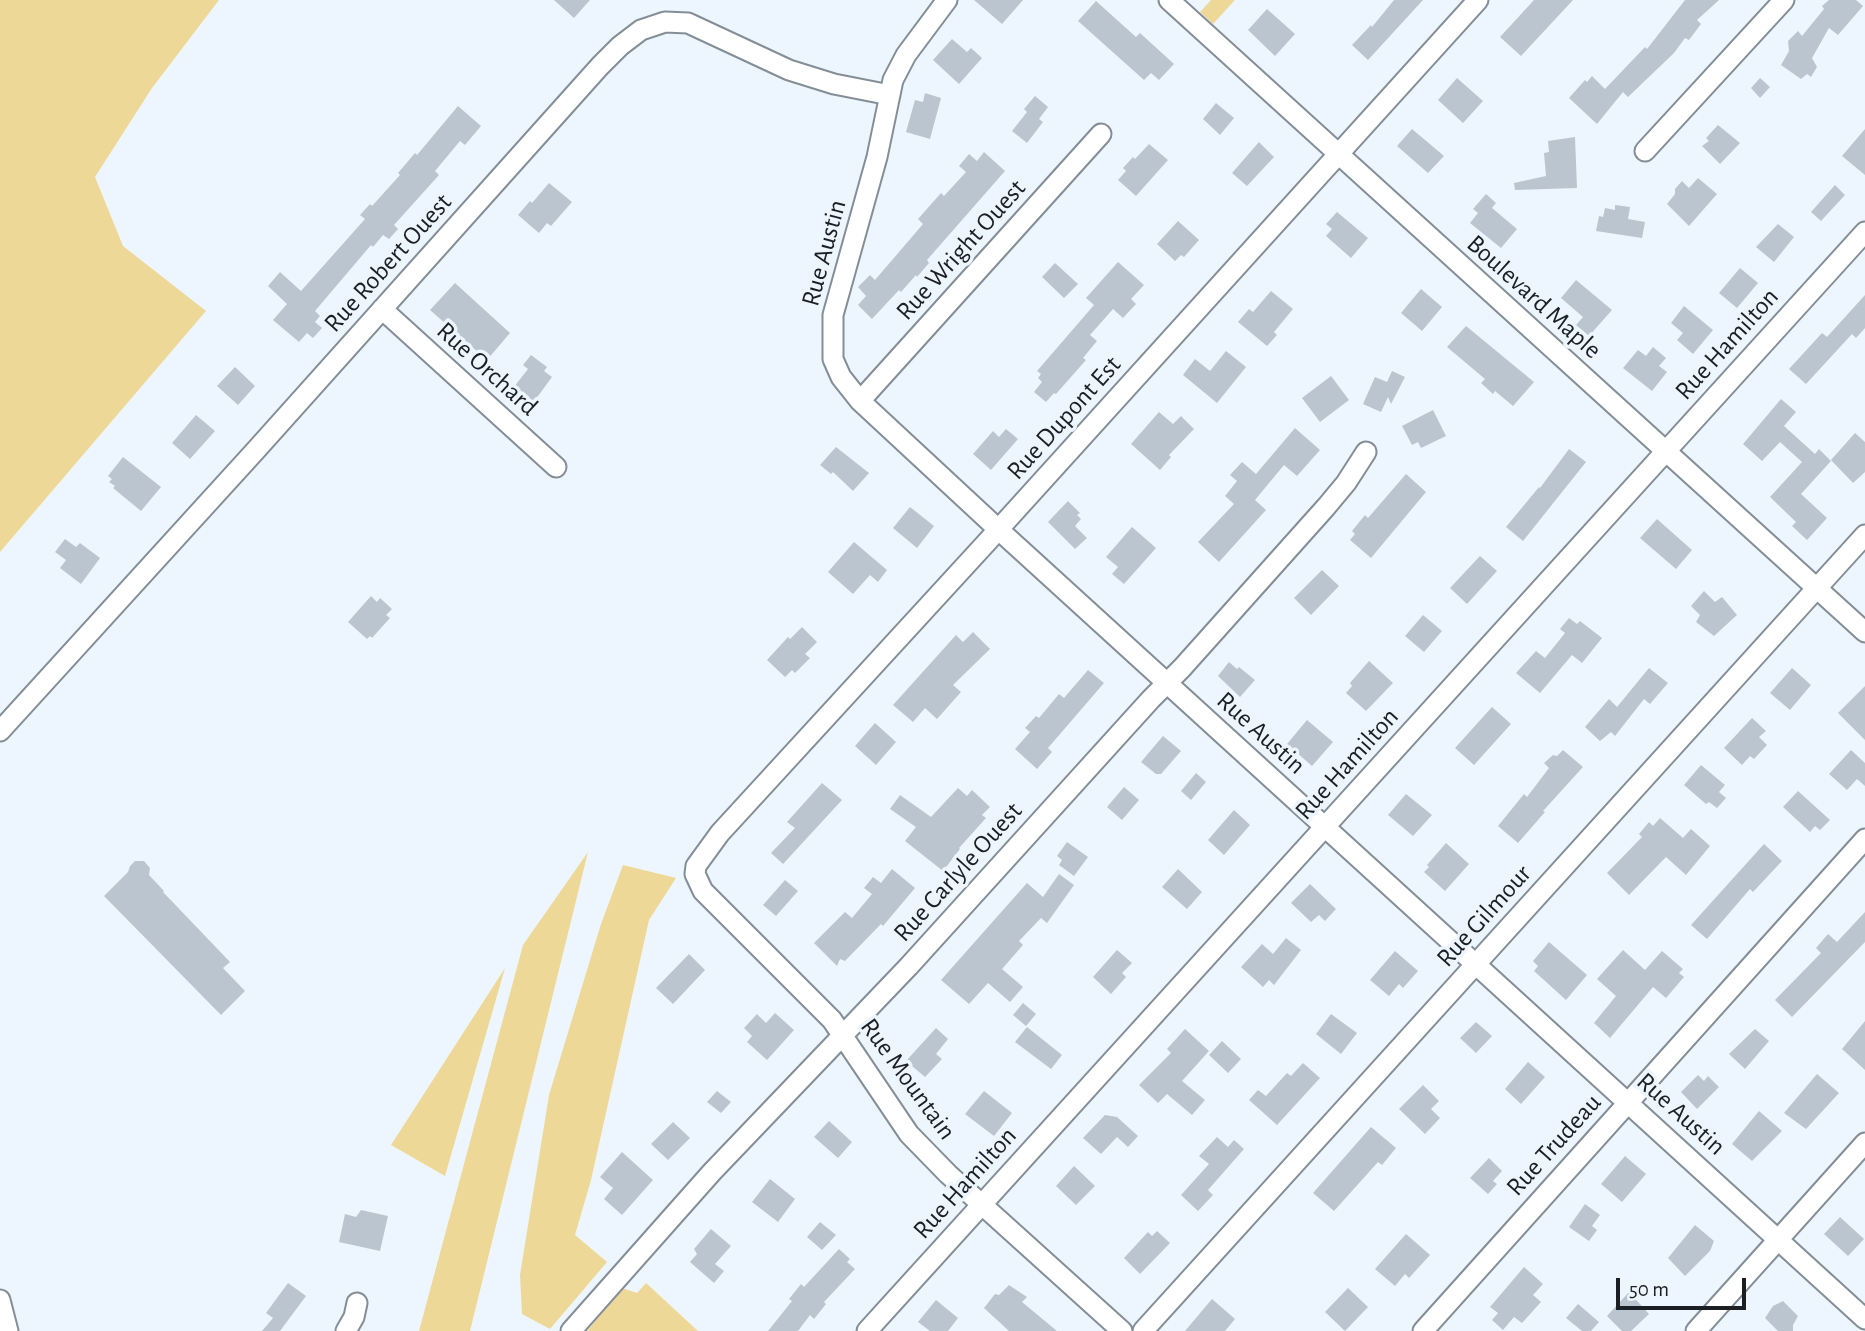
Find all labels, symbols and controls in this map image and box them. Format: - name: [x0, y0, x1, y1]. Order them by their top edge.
- street label: Rue Wright Ouest: [890, 173, 1032, 327]
- street label: Rue Robert Ouest: [318, 187, 458, 339]
- street label: Rue Austin: [795, 196, 853, 310]
- street label: Boulevard Maple: [1460, 228, 1608, 366]
- street label: Rue Hamilton: [1669, 282, 1785, 406]
- street label: Rue Orchard: [430, 315, 544, 423]
- street label: Rue Dupont Est: [1000, 350, 1128, 486]
- street label: Rue Austin: [1210, 685, 1312, 781]
- street label: Rue Hamilton: [1289, 702, 1405, 826]
- street label: Rue Carlyle Ouest: [887, 796, 1029, 948]
- street label: Rue Gilmour: [1430, 858, 1538, 974]
- street label: Rue Mountain: [853, 1012, 963, 1146]
- street label: Rue Austin: [1630, 1066, 1732, 1162]
- street label: Rue Trudeau: [1500, 1087, 1608, 1203]
- street label: Rue Hamilton: [907, 1121, 1023, 1245]
- scale bar: [1620, 1264, 1750, 1308]
- text: 50 m: [1629, 1279, 1669, 1300]

